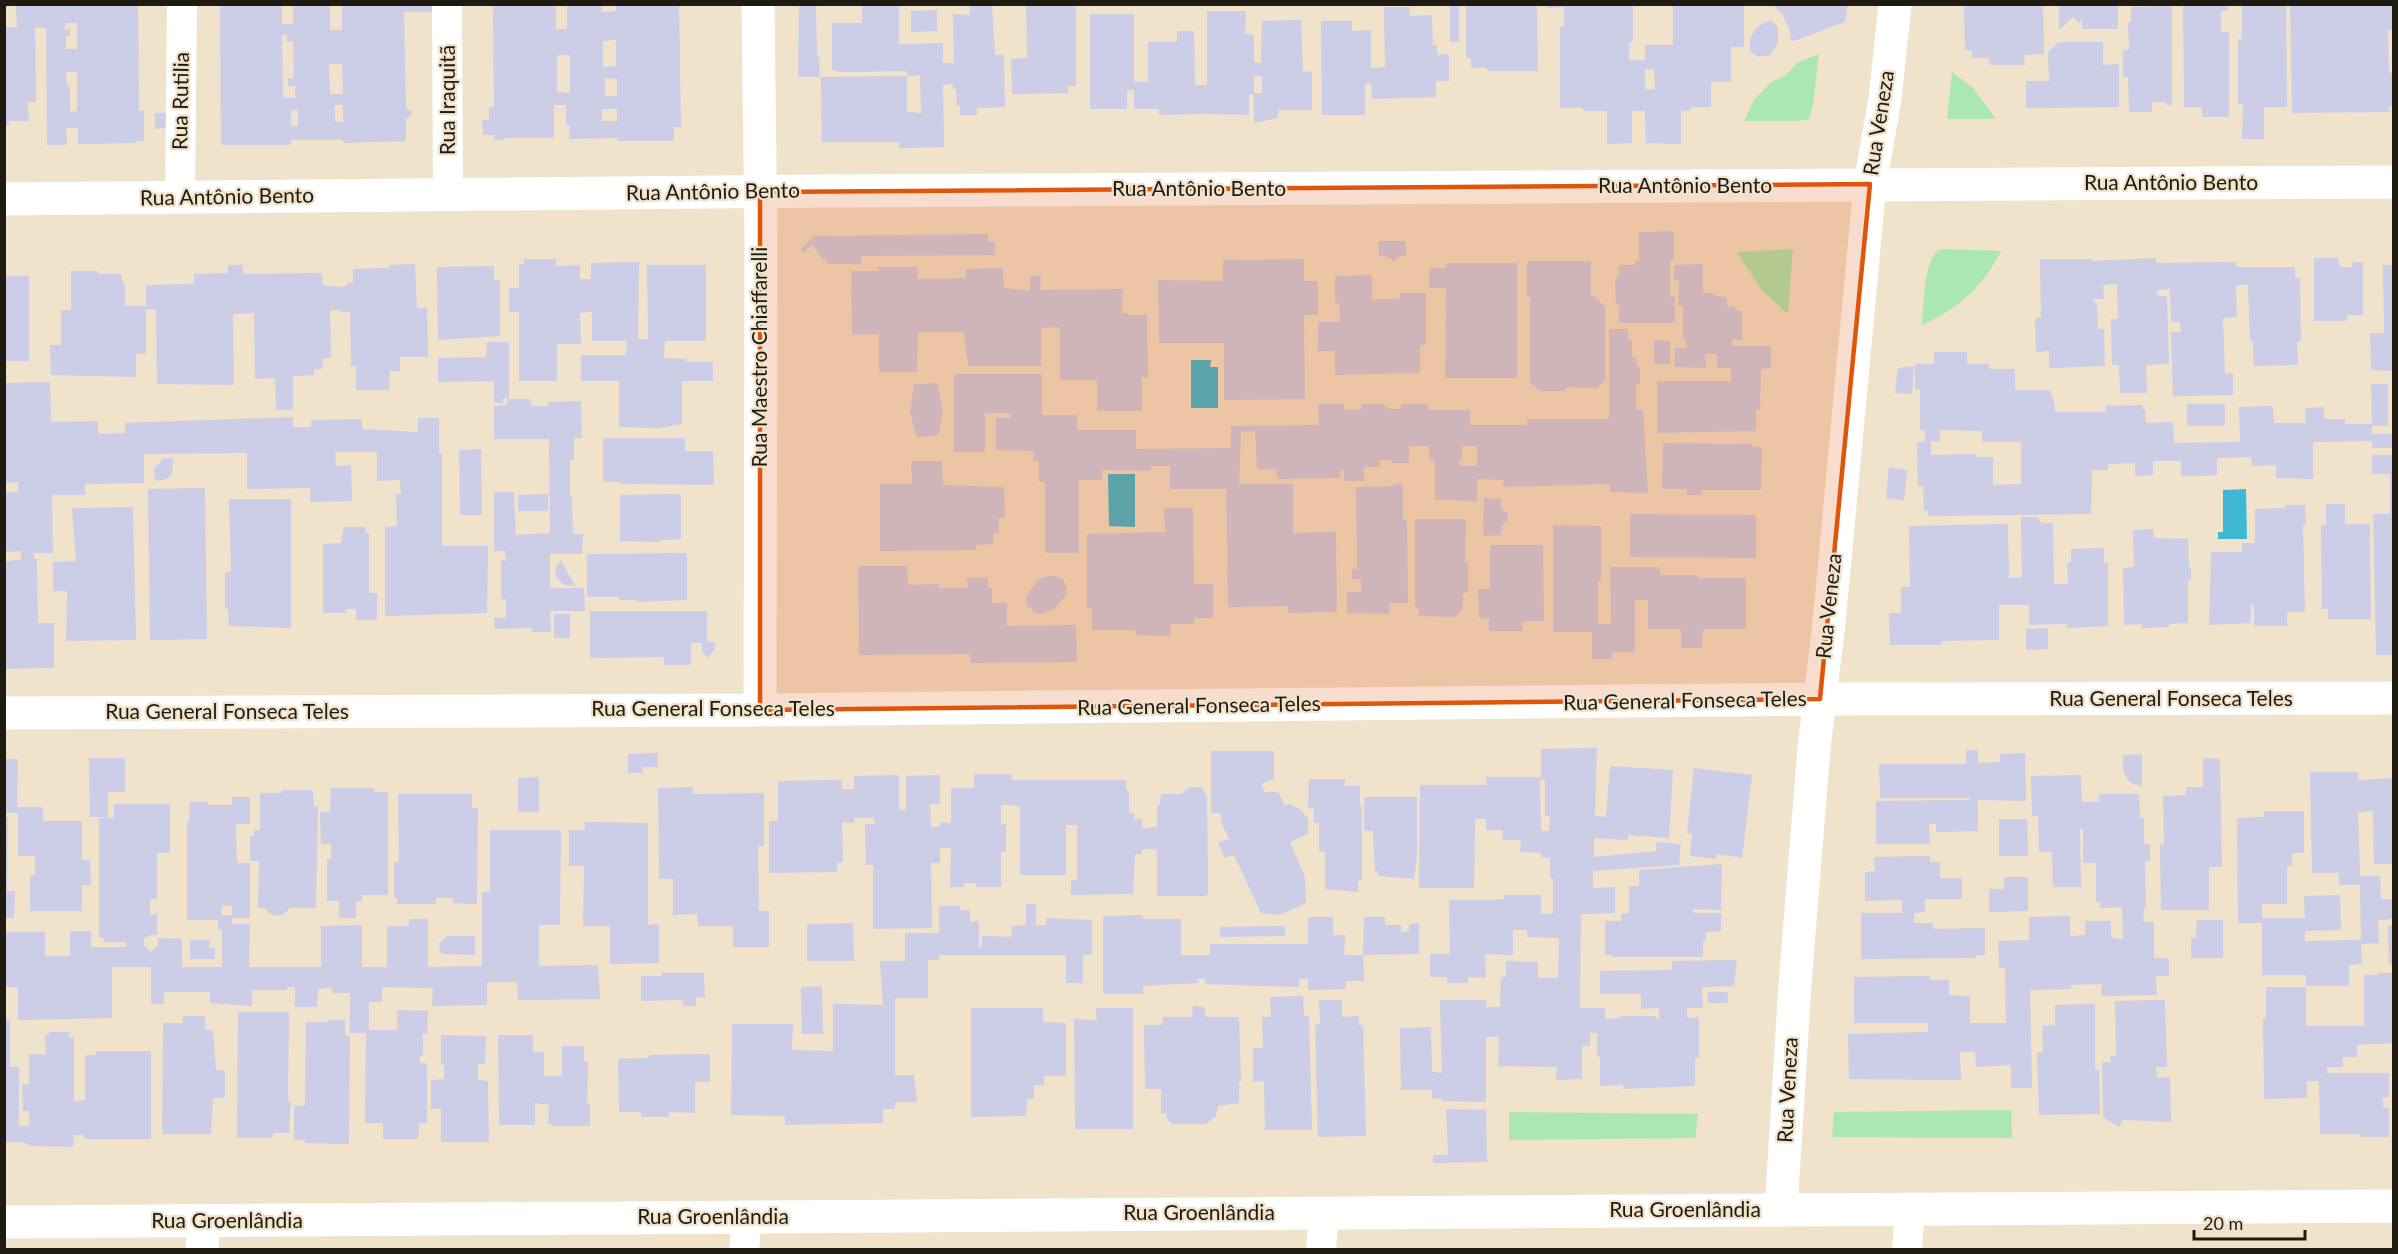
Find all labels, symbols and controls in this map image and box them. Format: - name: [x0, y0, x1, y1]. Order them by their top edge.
- street label: Rua Iraquitã: [434, 45, 459, 155]
- street label: Rua Rutilia: [166, 52, 193, 150]
- street label: Rua Veneza: [1857, 68, 1898, 177]
- street label: Rua Antônio Bento: [2084, 169, 2258, 194]
- street label: Rua Antônio Bento: [1598, 172, 1772, 197]
- street label: Rua Antônio Bento: [1112, 175, 1286, 200]
- street label: Rua Antônio Bento: [626, 176, 800, 205]
- street label: Rua Antônio Bento: [140, 181, 314, 210]
- street label: Rua Maestro Chiaffarelli: [746, 247, 771, 467]
- street label: Rua Veneza: [1810, 552, 1845, 660]
- street label: Rua General Fonseca Teles: [1563, 685, 1807, 714]
- street label: Rua General Fonseca Teles: [2049, 685, 2293, 710]
- street label: Rua General Fonseca Teles: [1077, 690, 1321, 719]
- street label: Rua General Fonseca Teles: [591, 695, 835, 720]
- street label: Rua General Fonseca Teles: [105, 698, 349, 723]
- street label: Rua Veneza: [1771, 1036, 1802, 1143]
- street label: Rua Groenlândia: [1609, 1196, 1761, 1221]
- street label: Rua Groenlândia: [1123, 1199, 1275, 1224]
- street label: Rua Groenlândia: [637, 1203, 789, 1228]
- scale bar: [2194, 1203, 2305, 1241]
- street label: Rua Groenlândia: [151, 1207, 303, 1232]
- text: 20 m: [2203, 1212, 2243, 1234]

